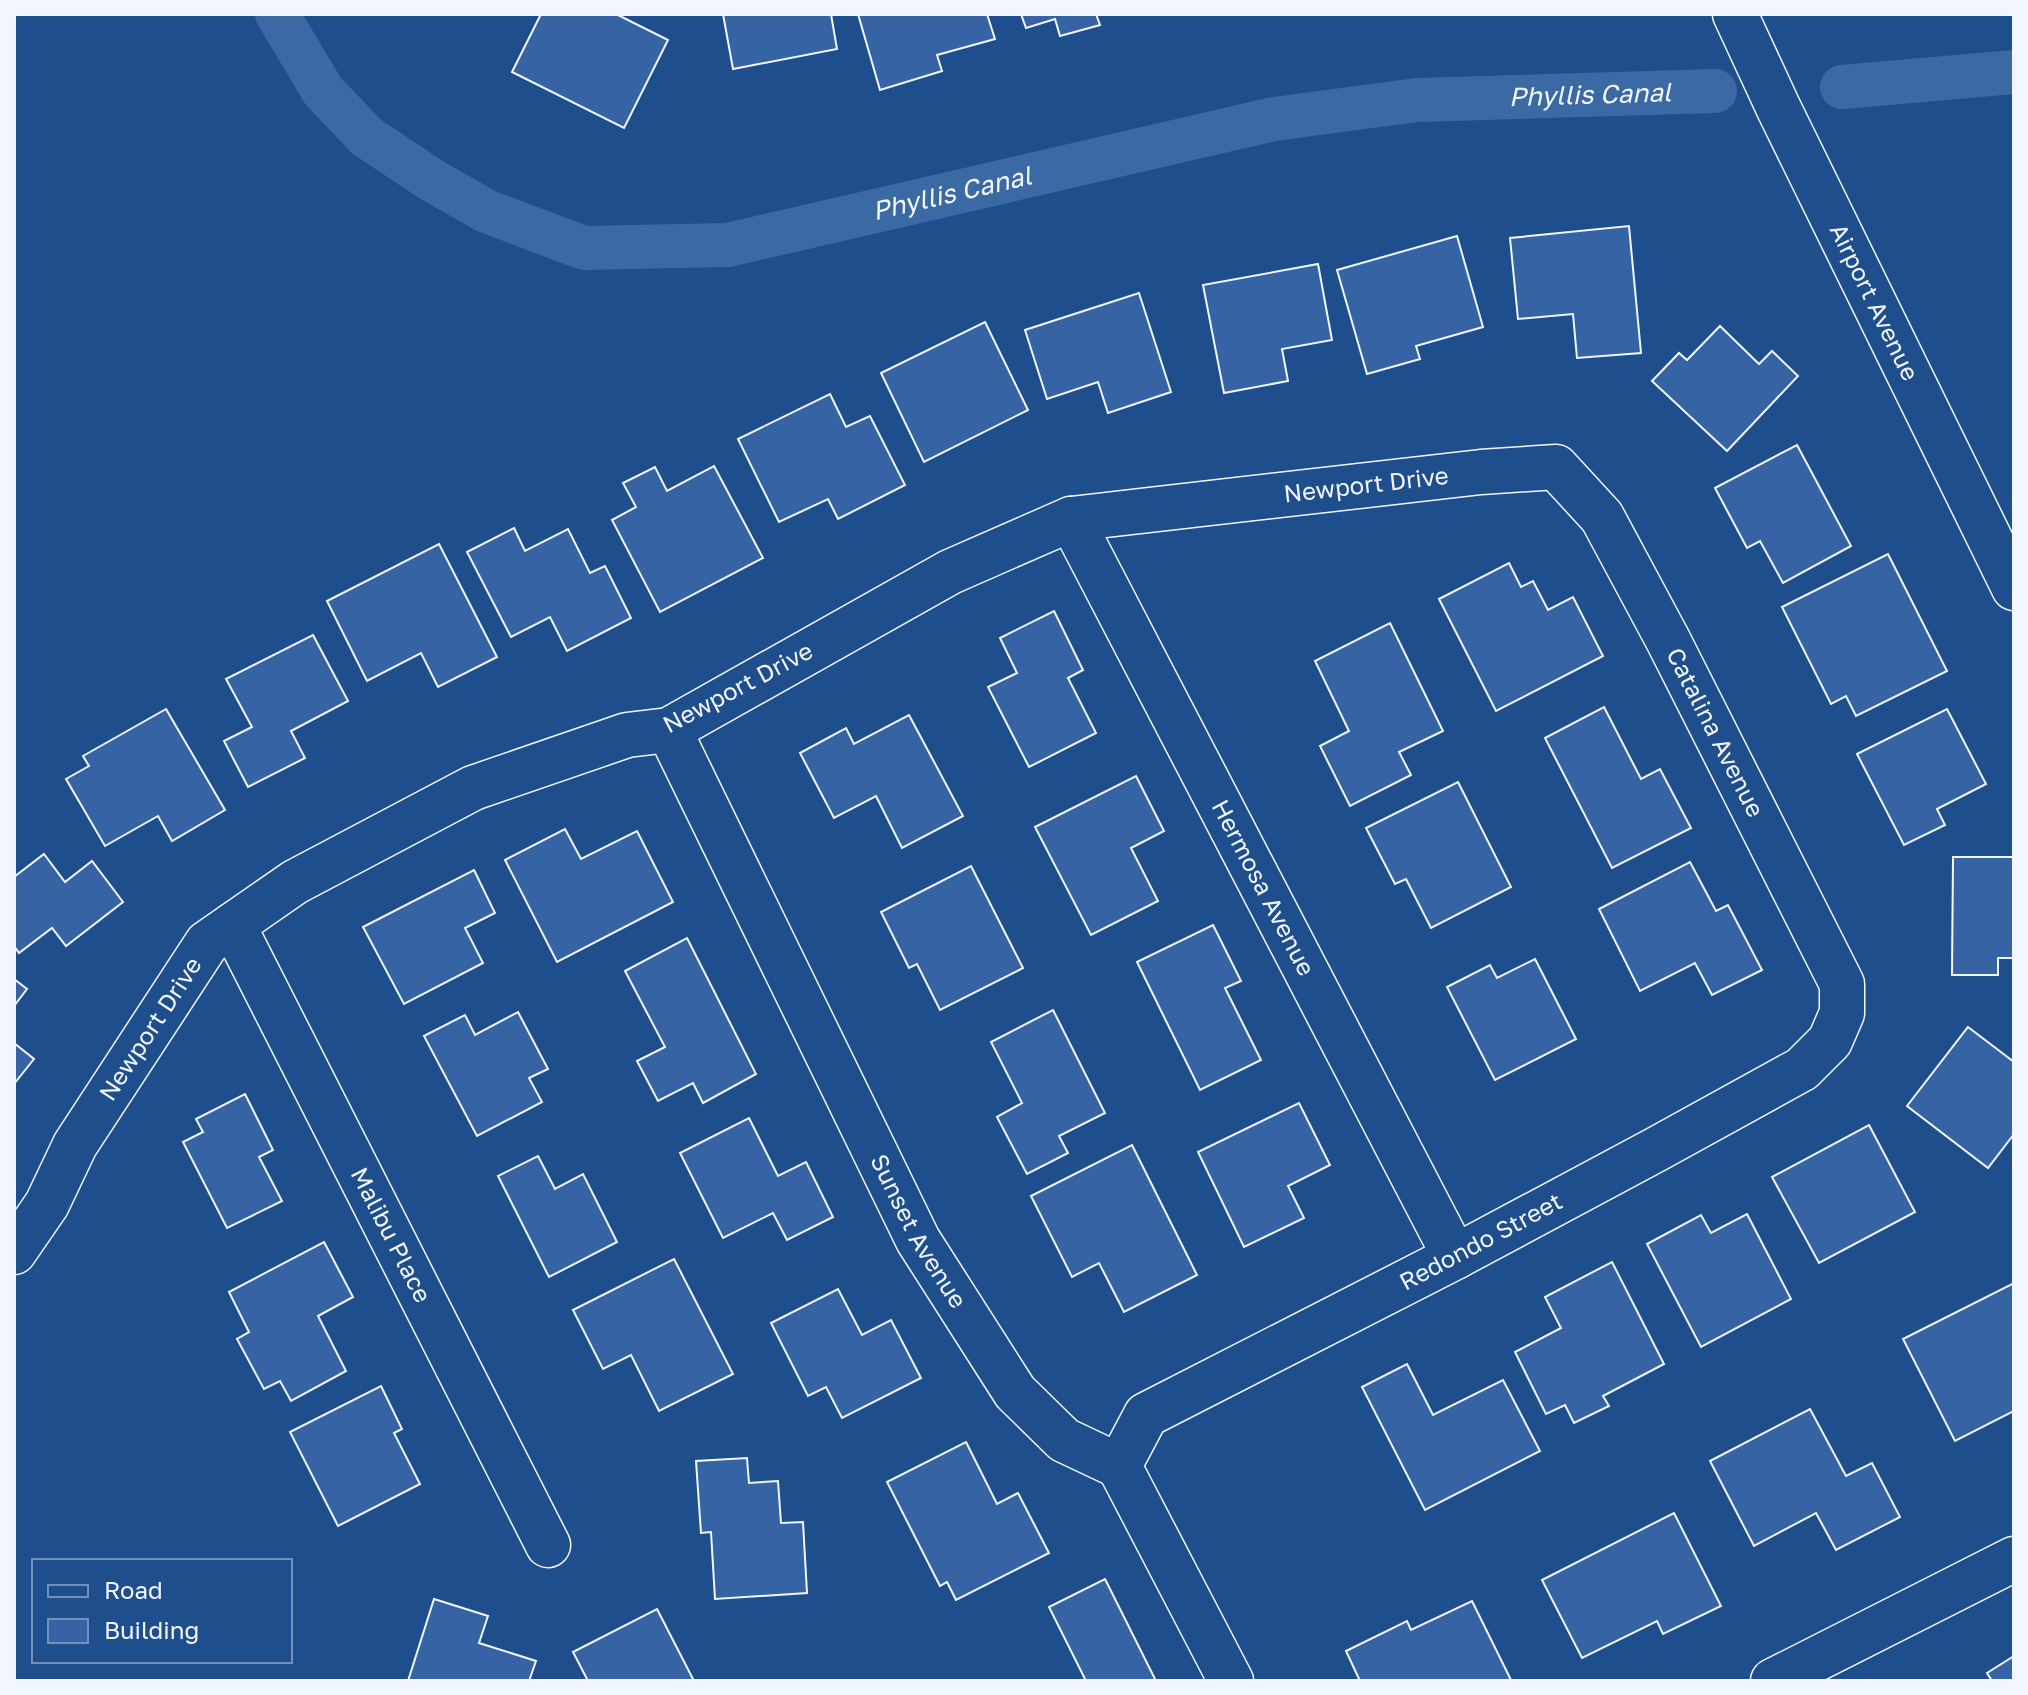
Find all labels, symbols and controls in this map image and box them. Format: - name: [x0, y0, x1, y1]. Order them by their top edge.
- water label: Phyllis Canal: [1508, 76, 1673, 112]
- water label: Phyllis Canal: [869, 159, 1036, 226]
- street label: Airport Avenue: [1824, 218, 1926, 385]
- street label: Newport Drive: [1282, 460, 1450, 508]
- street label: Newport Drive: [657, 635, 817, 738]
- street label: Catalina Avenue: [1661, 642, 1771, 821]
- street label: Hermosa Avenue: [1207, 794, 1322, 980]
- street label: Newport Drive: [92, 951, 207, 1106]
- street label: Sunset Avenue: [865, 1149, 974, 1313]
- street label: Malibu Place: [346, 1162, 438, 1307]
- street label: Redondo Street: [1394, 1186, 1567, 1296]
- legend: [32, 1559, 292, 1663]
- text: Road: [104, 1575, 163, 1604]
- text: Building: [104, 1615, 199, 1644]

